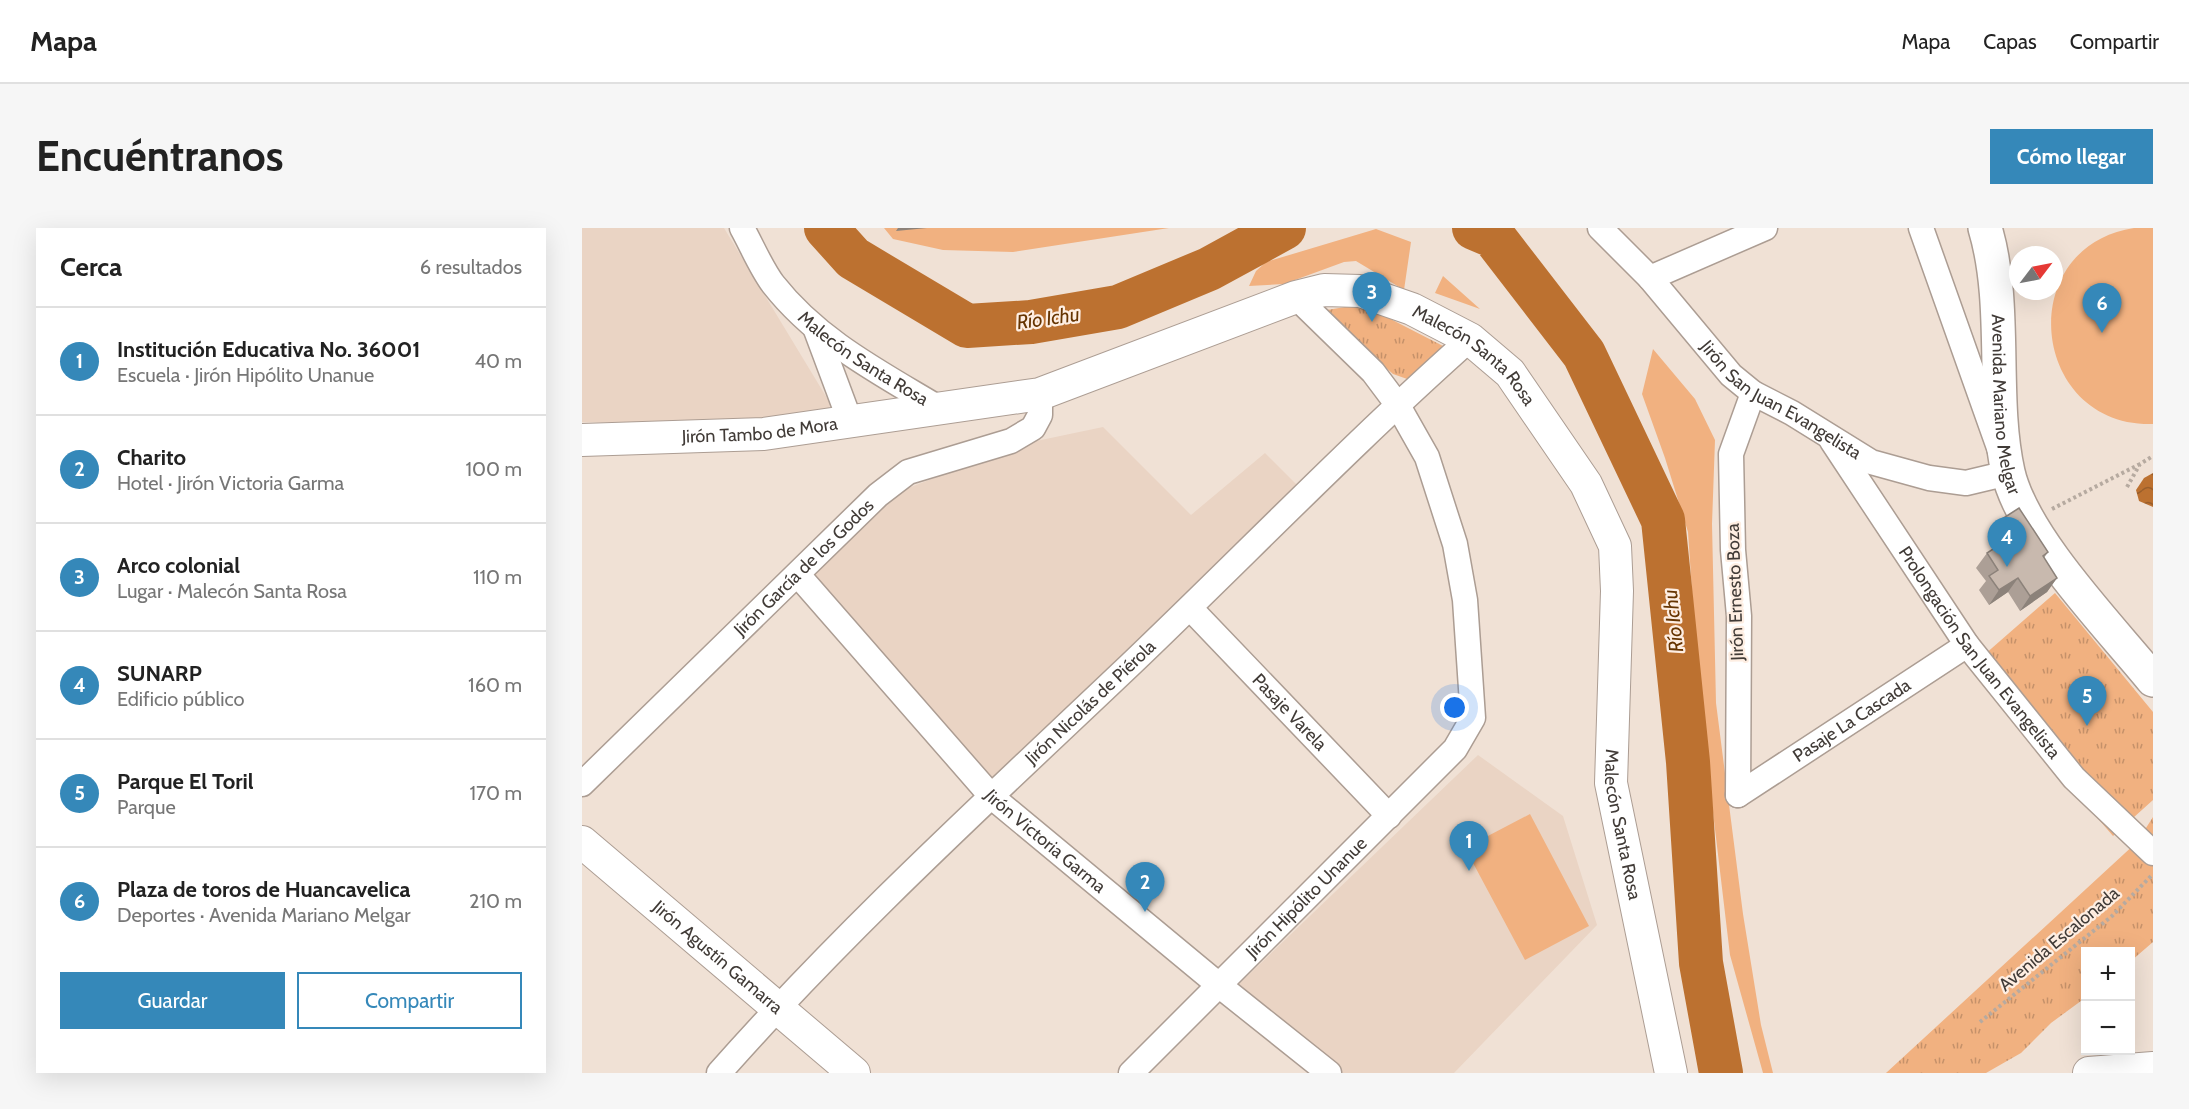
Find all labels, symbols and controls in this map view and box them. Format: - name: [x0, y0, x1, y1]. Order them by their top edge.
- text: Mapa: [30, 24, 97, 58]
- text: Mapa: [1902, 29, 1950, 54]
- text: Capas: [1983, 29, 2037, 54]
- text: Compartir: [2070, 29, 2159, 54]
- button: Cómo llegar: [1990, 129, 2153, 184]
- text: Encuéntranos: [36, 130, 284, 182]
- north arrow: [2009, 246, 2063, 300]
- text: Cerca: [60, 251, 122, 283]
- text: 6 resultados: [420, 255, 522, 279]
- pin: 3: [1352, 272, 1392, 322]
- pin: 6: [2082, 284, 2122, 333]
- street label: Malecón Santa Rosa: [1409, 300, 1540, 410]
- water label: Río Ichu: [1015, 302, 1081, 334]
- street label: Malecón Santa Rosa: [793, 307, 933, 411]
- street label: Avenida Mariano Melgar: [1987, 314, 2025, 498]
- street label: Jirón San Juan Evangelista: [1695, 335, 1865, 464]
- text: Institución Educativa No. 36001: [117, 336, 420, 363]
- text: 1: [76, 349, 83, 373]
- text: 40 m: [474, 349, 522, 373]
- text: Escuela · Jirón Hipólito Unanue: [117, 363, 374, 387]
- street label: Jirón Tambo de Mora: [680, 412, 839, 448]
- text: Charito: [117, 444, 186, 471]
- text: 2: [74, 457, 85, 481]
- text: 100 m: [466, 457, 522, 481]
- text: Hotel · Jirón Victoria Garma: [117, 471, 344, 495]
- street label: Jirón García de los Godos: [729, 494, 878, 641]
- pin: 4: [1988, 518, 2026, 567]
- street label: Jirón Ernesto Boza: [1722, 523, 1748, 662]
- street label: Prolongación San Juan Evangelista: [1894, 542, 2065, 763]
- text: Arco colonial: [117, 552, 240, 579]
- text: 3: [74, 565, 85, 589]
- text: 110 m: [473, 565, 522, 589]
- text: Lugar · Malecón Santa Rosa: [117, 579, 347, 603]
- water label: Río Ichu: [1658, 588, 1688, 654]
- street label: Jirón Nicolás de Piérola: [1020, 635, 1160, 770]
- text: SUNARP: [117, 660, 202, 687]
- street label: Pasaje Varela: [1248, 669, 1332, 755]
- text: 4: [73, 673, 86, 697]
- text: 160 m: [468, 673, 522, 697]
- street label: Pasaje La Cascada: [1789, 674, 1915, 767]
- pin: 5: [2068, 676, 2106, 726]
- text: Edificio público: [117, 687, 244, 711]
- your location: [1440, 693, 1469, 722]
- street label: Malecón Santa Rosa: [1600, 749, 1646, 902]
- text: Parque El Toril: [117, 768, 254, 795]
- text: 5: [74, 781, 85, 805]
- text: 170 m: [470, 781, 522, 805]
- street label: Jirón Victoria Garma: [979, 784, 1111, 898]
- text: Parque: [117, 795, 176, 819]
- pin: 1: [1450, 822, 1488, 871]
- street label: Jirón Hipólito Unanue: [1240, 832, 1372, 964]
- pin: 2: [1126, 862, 1164, 912]
- text: Plaza de toros de Huancavelica: [117, 876, 410, 903]
- street label: Avenida Escalonada: [1994, 882, 2124, 996]
- text: 6: [74, 889, 85, 913]
- text: 210 m: [469, 889, 522, 913]
- street label: Jirón Agustín Gamarra: [647, 895, 787, 1019]
- text: Deportes · Avenida Mariano Melgar: [117, 903, 411, 927]
- map controls: [2081, 947, 2135, 1055]
- button: +: [2081, 947, 2135, 1001]
- button: Guardar: [60, 972, 285, 1029]
- button: Compartir: [297, 972, 522, 1029]
- button: −: [2081, 1001, 2135, 1055]

